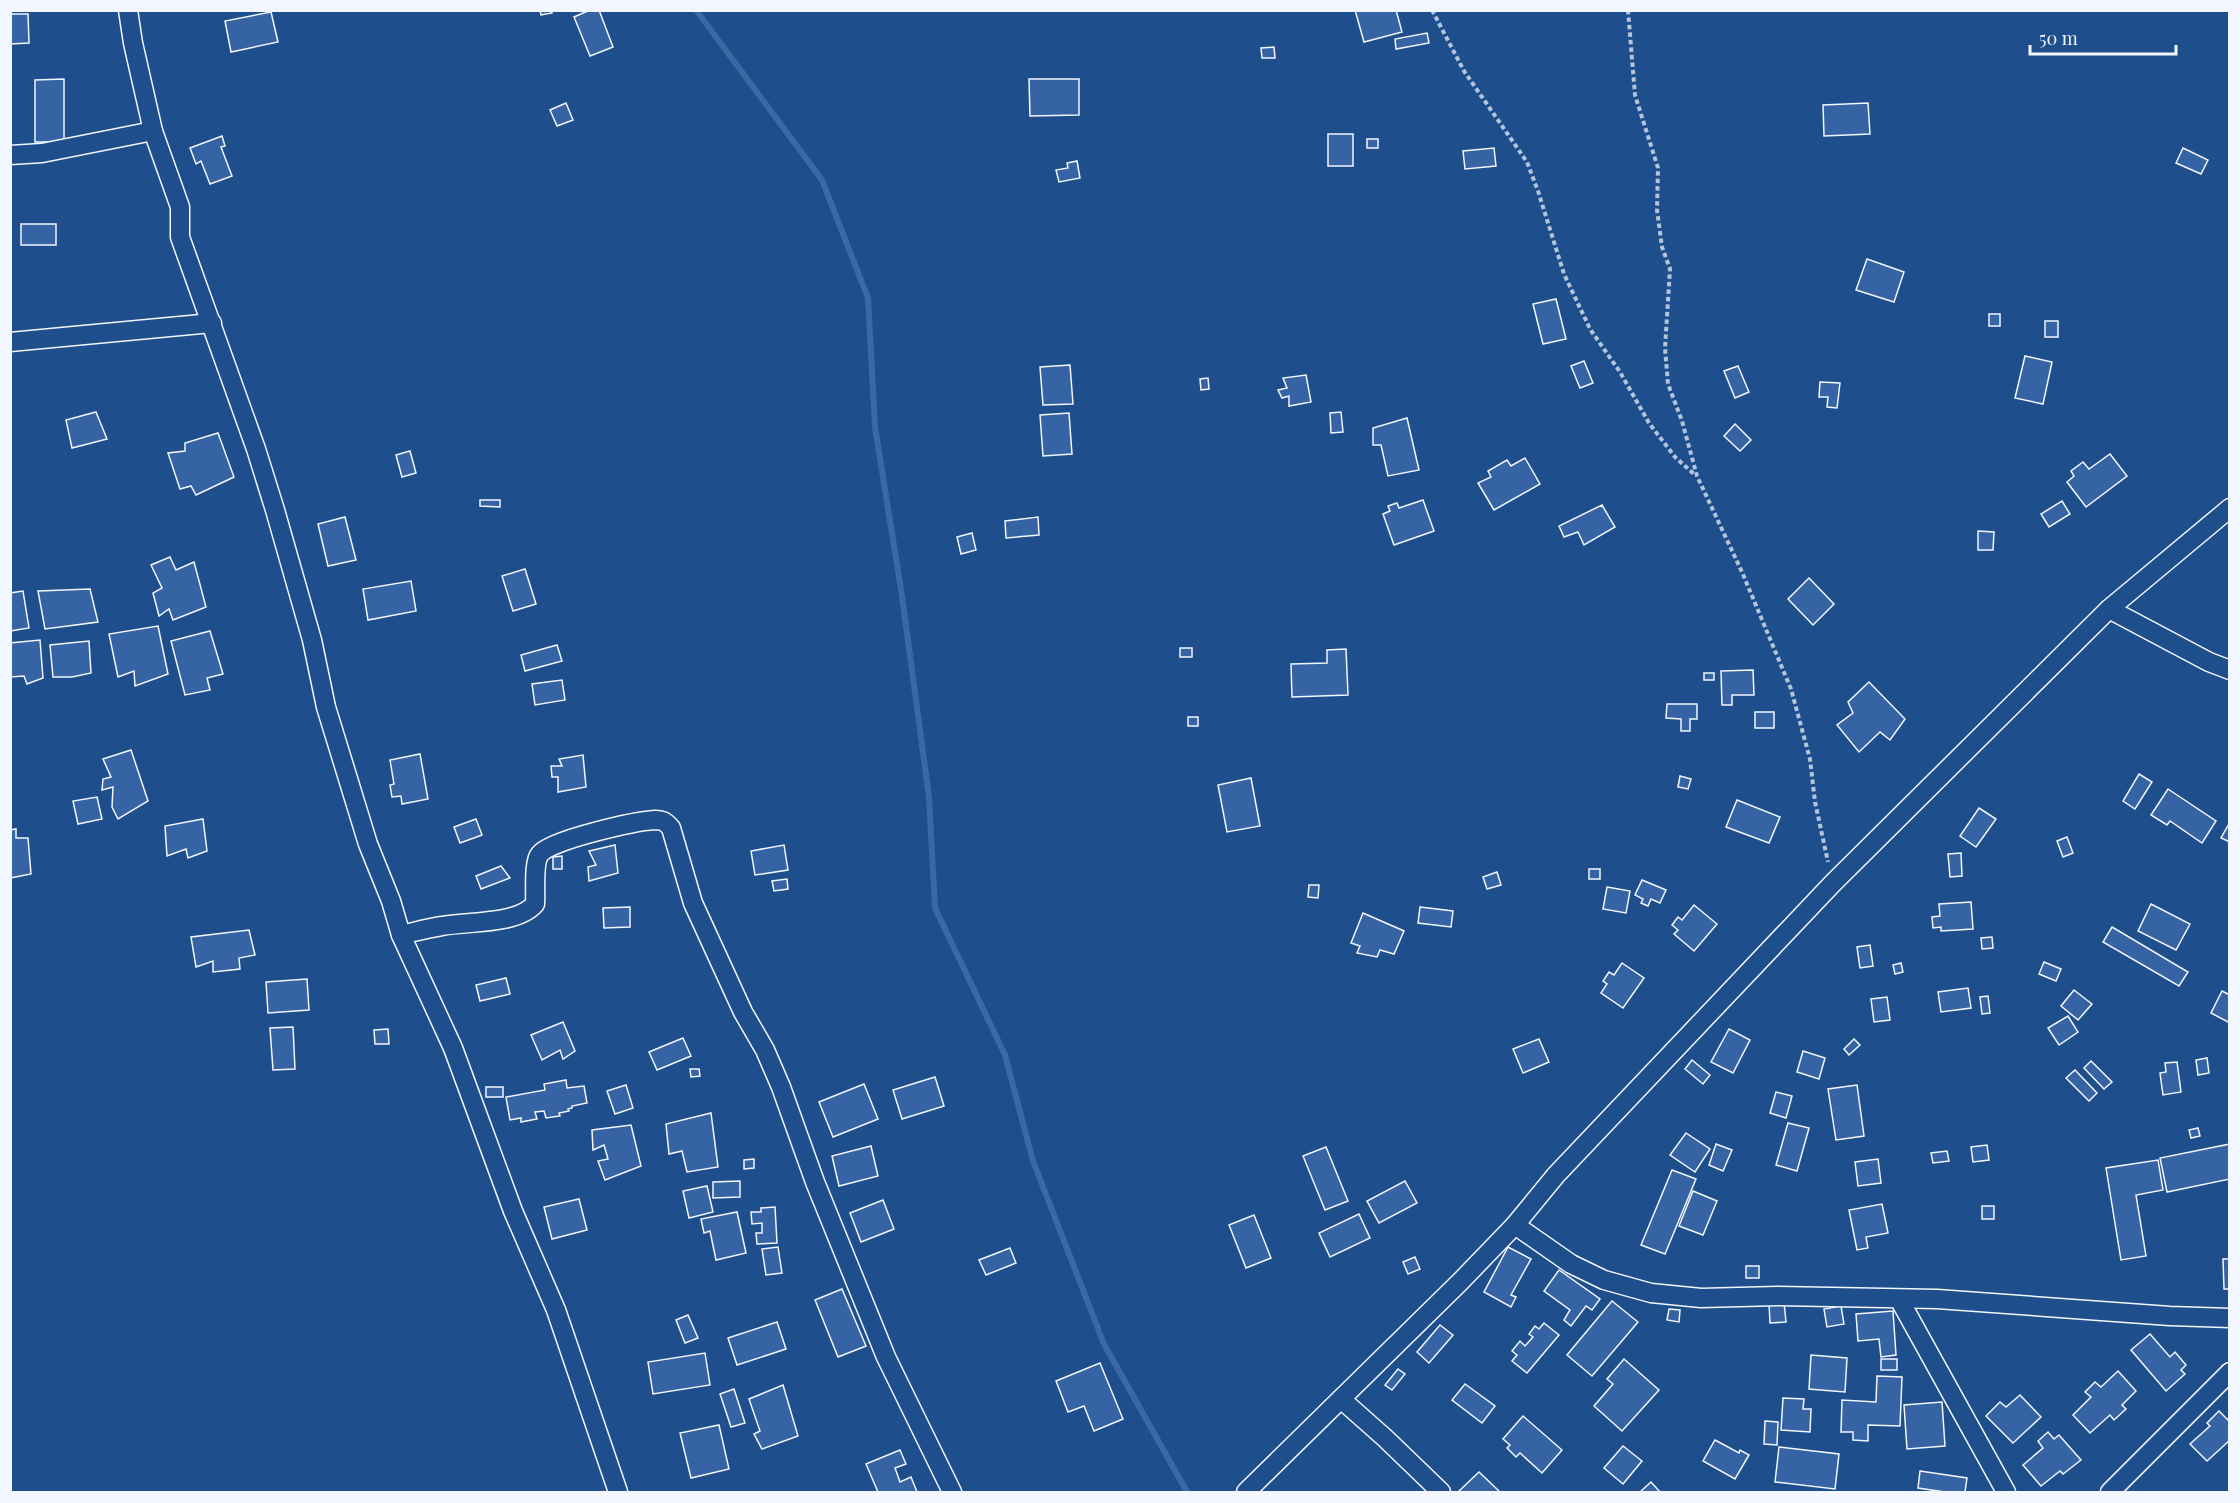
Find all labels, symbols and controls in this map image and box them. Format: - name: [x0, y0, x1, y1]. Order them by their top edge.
- scale bar: [2030, 18, 2176, 56]
- text: 50 m: [2039, 26, 2078, 50]

